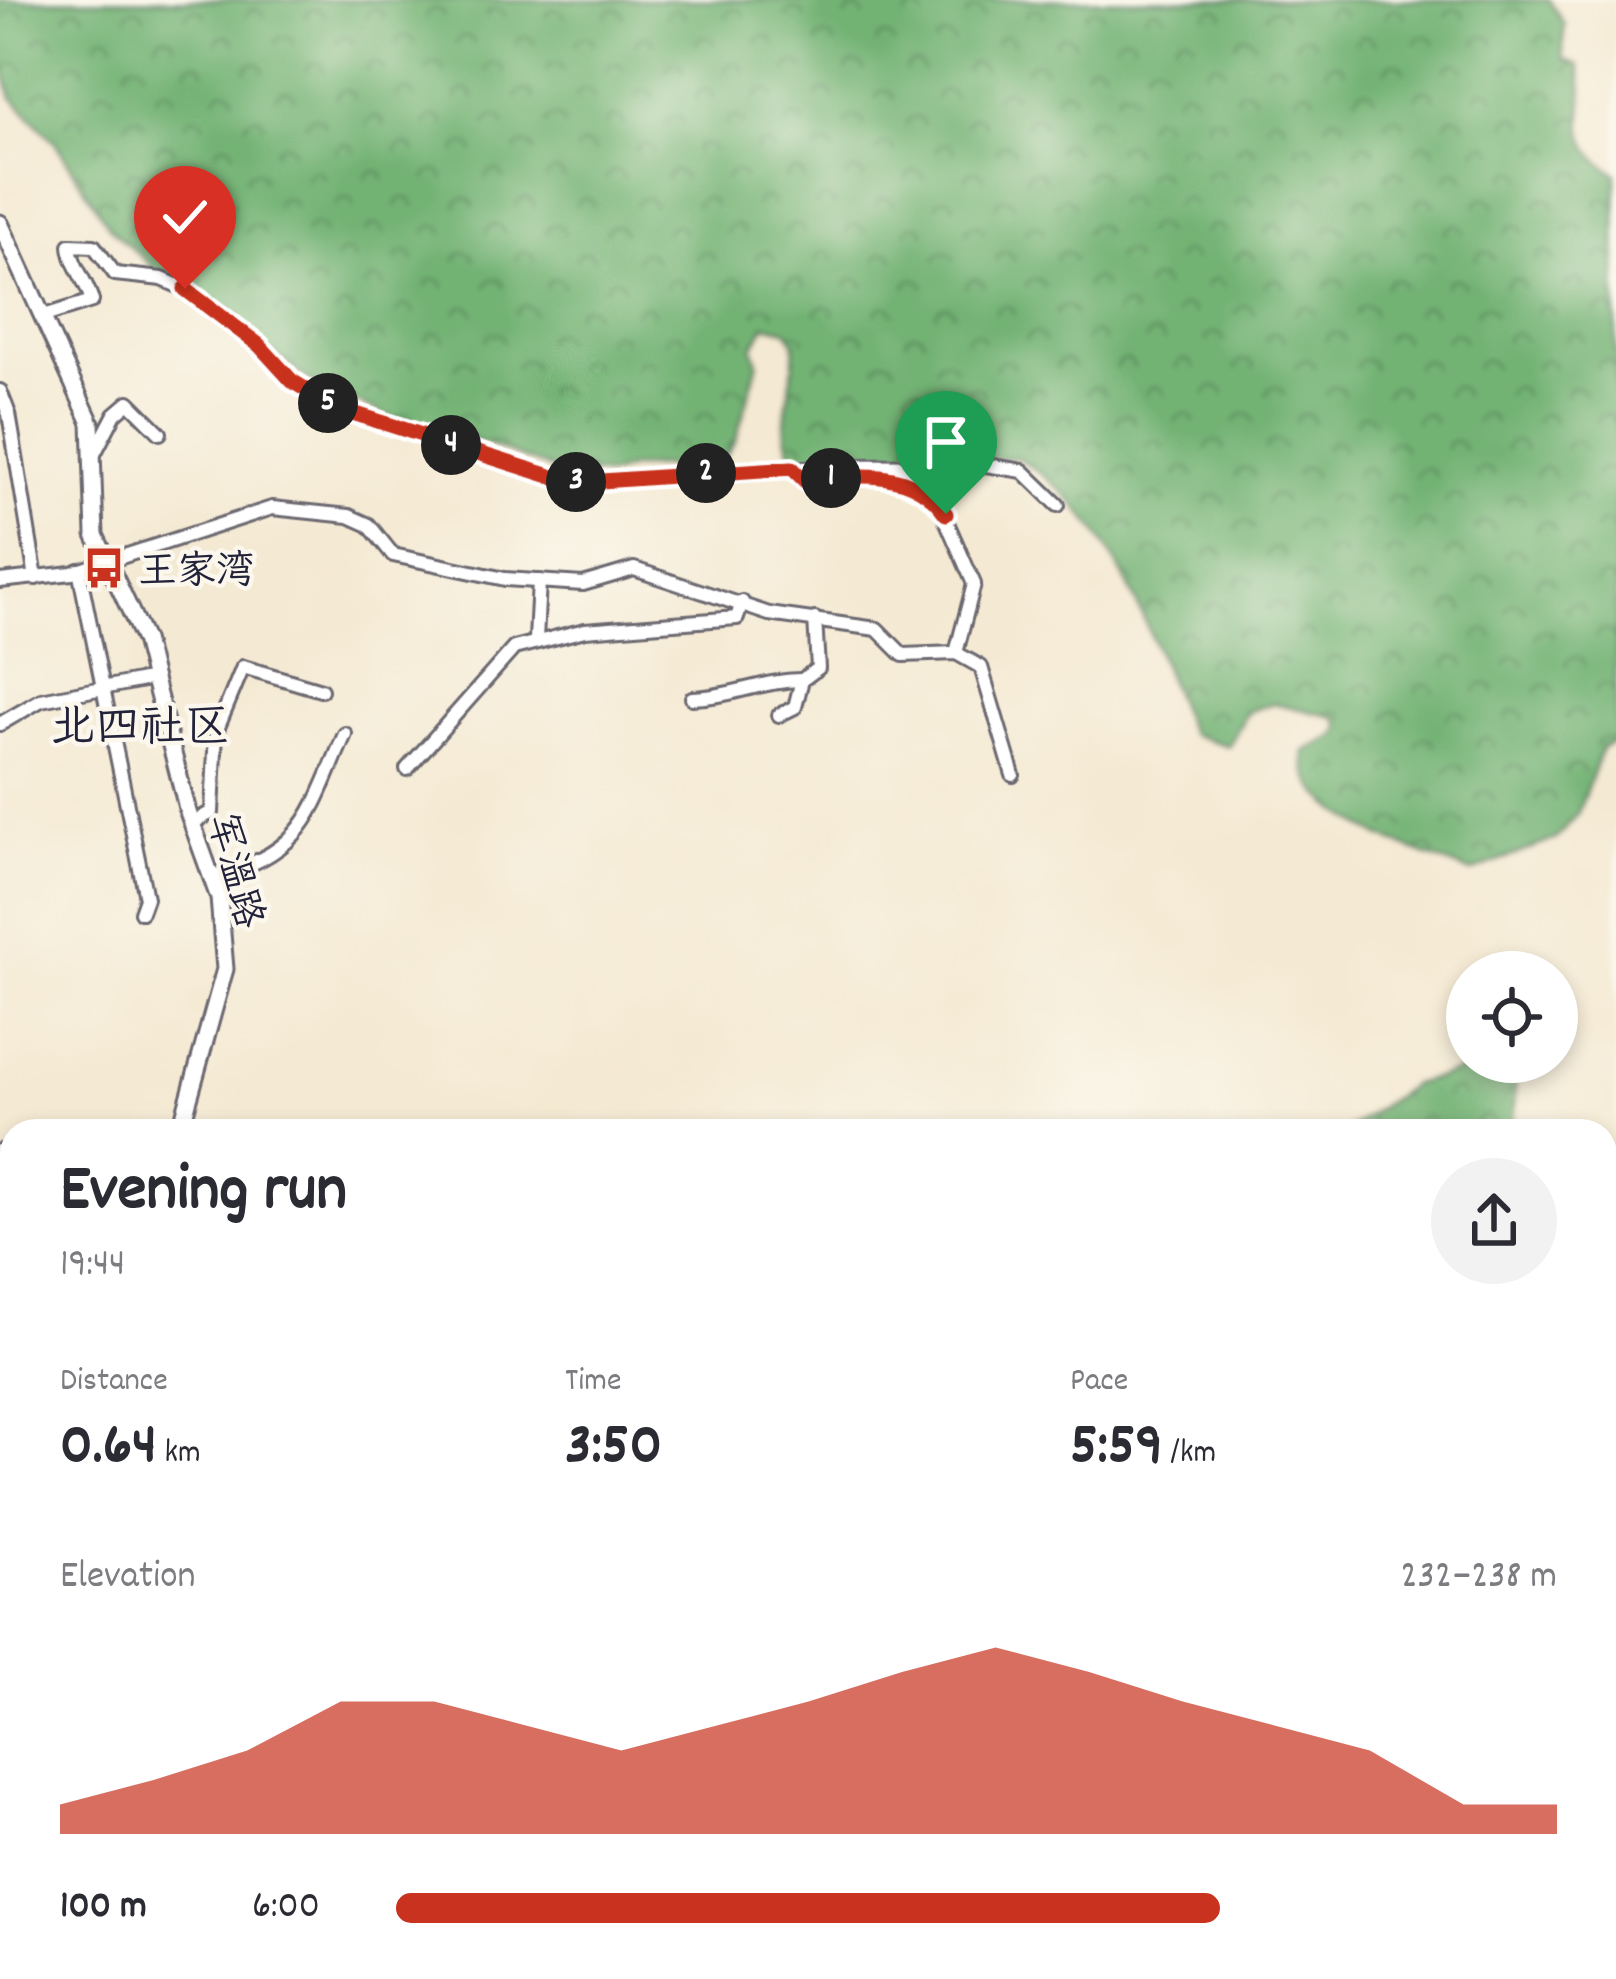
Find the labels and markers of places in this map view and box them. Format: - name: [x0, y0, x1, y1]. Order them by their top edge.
- pin: [134, 166, 236, 289]
- pin: 5: [298, 373, 358, 433]
- pin: [895, 391, 997, 514]
- pin: 4: [421, 415, 481, 475]
- pin: 2: [676, 443, 736, 503]
- pin: 1: [801, 448, 861, 508]
- pin: 3: [546, 452, 606, 512]
- bus stop icon: 王家湾: [81, 545, 127, 591]
- place label: 王家湾: [138, 547, 255, 602]

